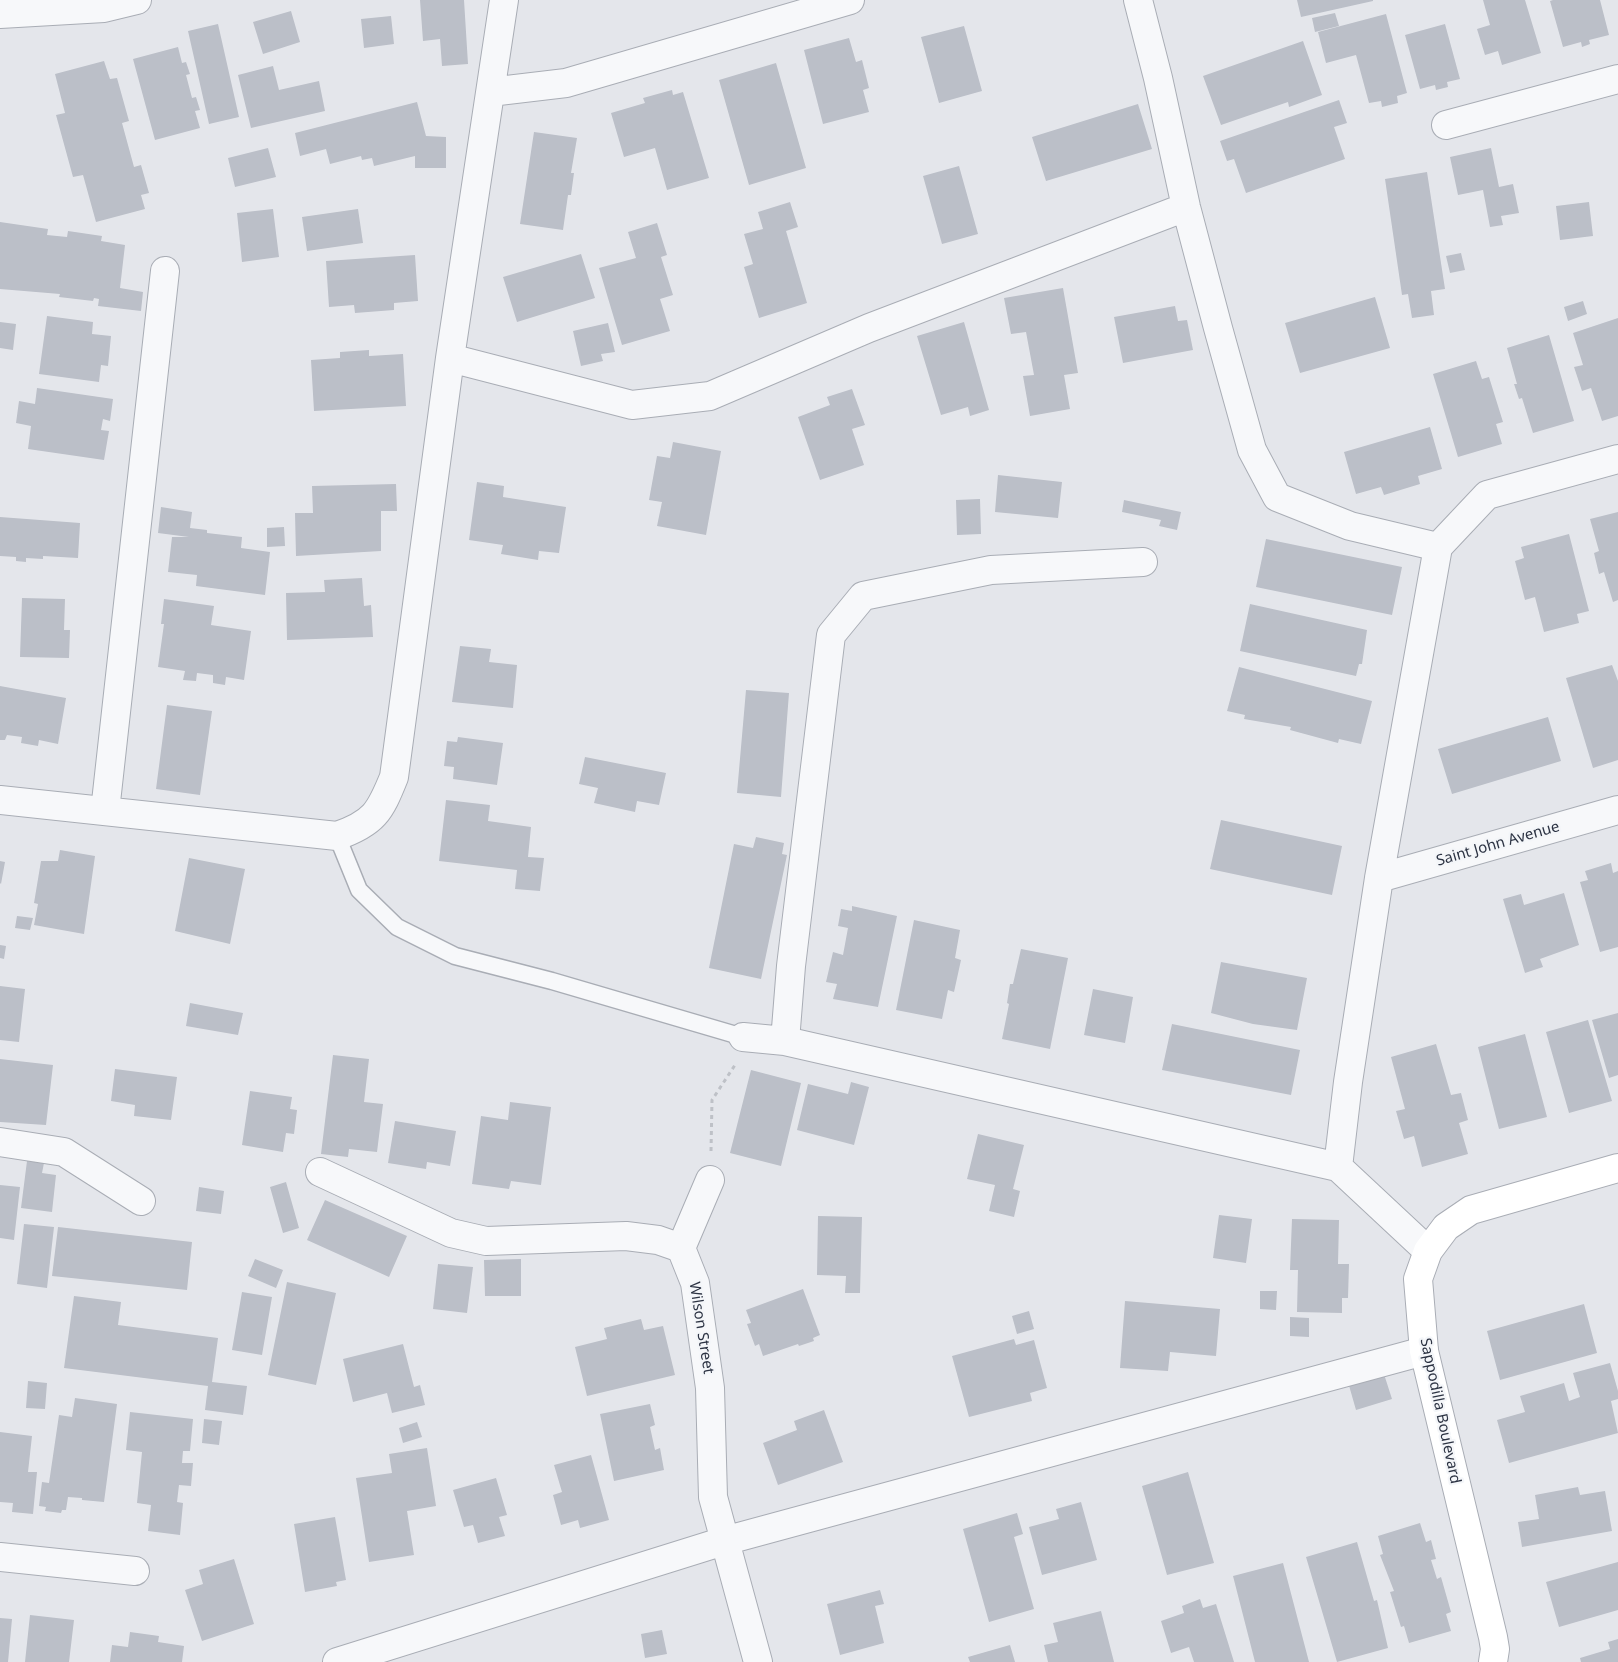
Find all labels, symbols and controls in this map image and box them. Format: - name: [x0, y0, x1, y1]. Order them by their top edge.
- street label: Saint John Avenue: [1434, 818, 1562, 870]
- street label: Wilson Street: [685, 1281, 717, 1375]
- street label: Sappodilla Boulevard: [1416, 1336, 1464, 1486]

